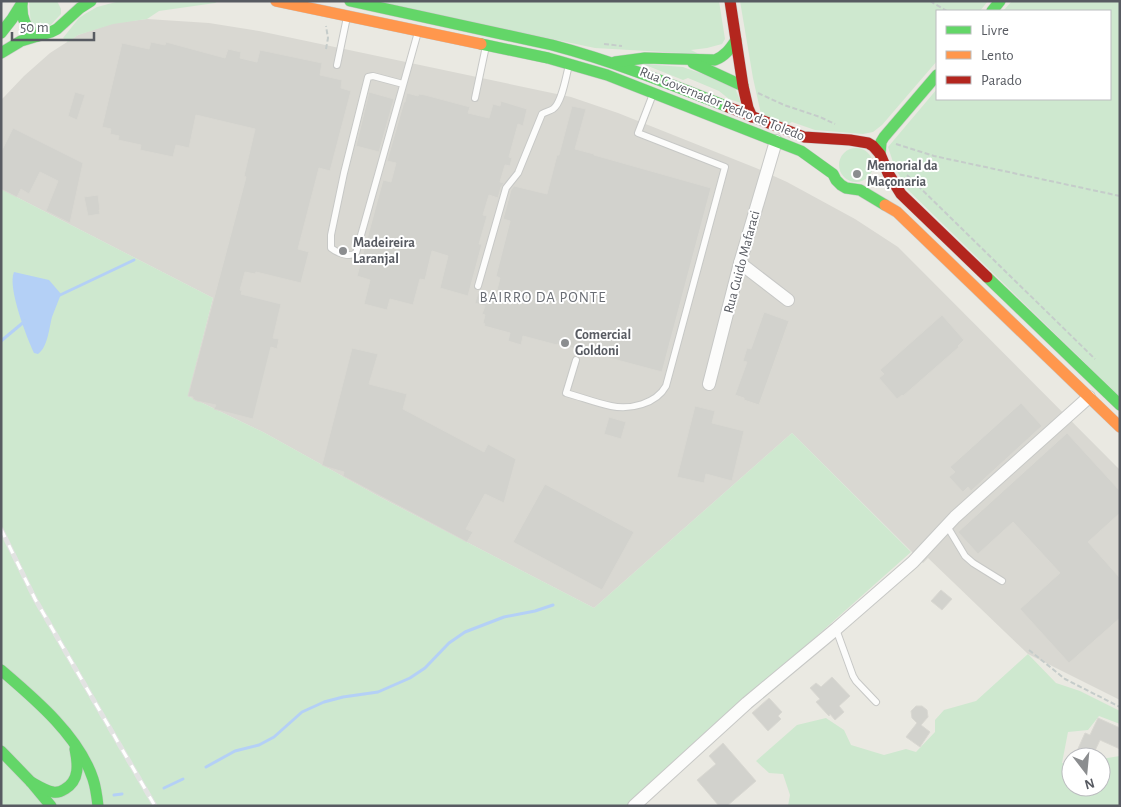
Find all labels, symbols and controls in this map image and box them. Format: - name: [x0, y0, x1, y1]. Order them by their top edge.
- scale bar: [12, 10, 95, 42]
- legend: [936, 10, 1111, 100]
- text: 50 m: [20, 20, 49, 35]
- text: Livre: [981, 23, 1009, 38]
- text: Lento: [981, 48, 1014, 63]
- street label: Rua Governador Pedro de Toledo: [638, 64, 806, 144]
- text: Parado: [981, 73, 1022, 88]
- place label: Memorial da Maçonaria: [867, 159, 938, 189]
- marker: Memorial da Maçonaria: [851, 168, 863, 180]
- street label: Rua Guido Mafaraci: [722, 209, 762, 315]
- place label: Madeireira Laranjal: [353, 236, 415, 266]
- marker: Madeireira Laranjal: [337, 245, 349, 257]
- district label: BAIRRO DA PONTE: [480, 290, 606, 305]
- place label: Comercial Goldoni: [575, 328, 631, 358]
- marker: Comercial Goldoni: [559, 337, 571, 349]
- north arrow: [1061, 747, 1111, 797]
- text: N: [1083, 775, 1096, 792]

